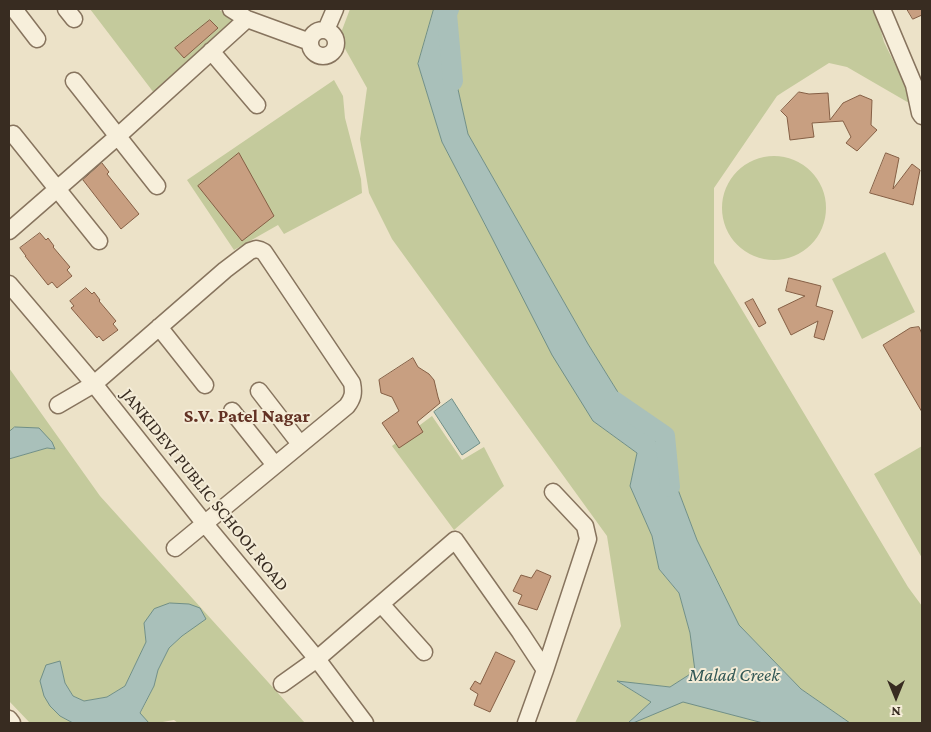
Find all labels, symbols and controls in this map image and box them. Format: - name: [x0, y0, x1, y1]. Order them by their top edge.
- street label: JANKIDEVI PUBLIC SCHOOL ROAD: [117, 384, 293, 596]
- district label: S.V. Patel Nagar: [184, 405, 310, 427]
- water label: Malad Creek: [689, 664, 779, 686]
- north arrow: [871, 672, 921, 722]
- text: N: [891, 704, 901, 720]

